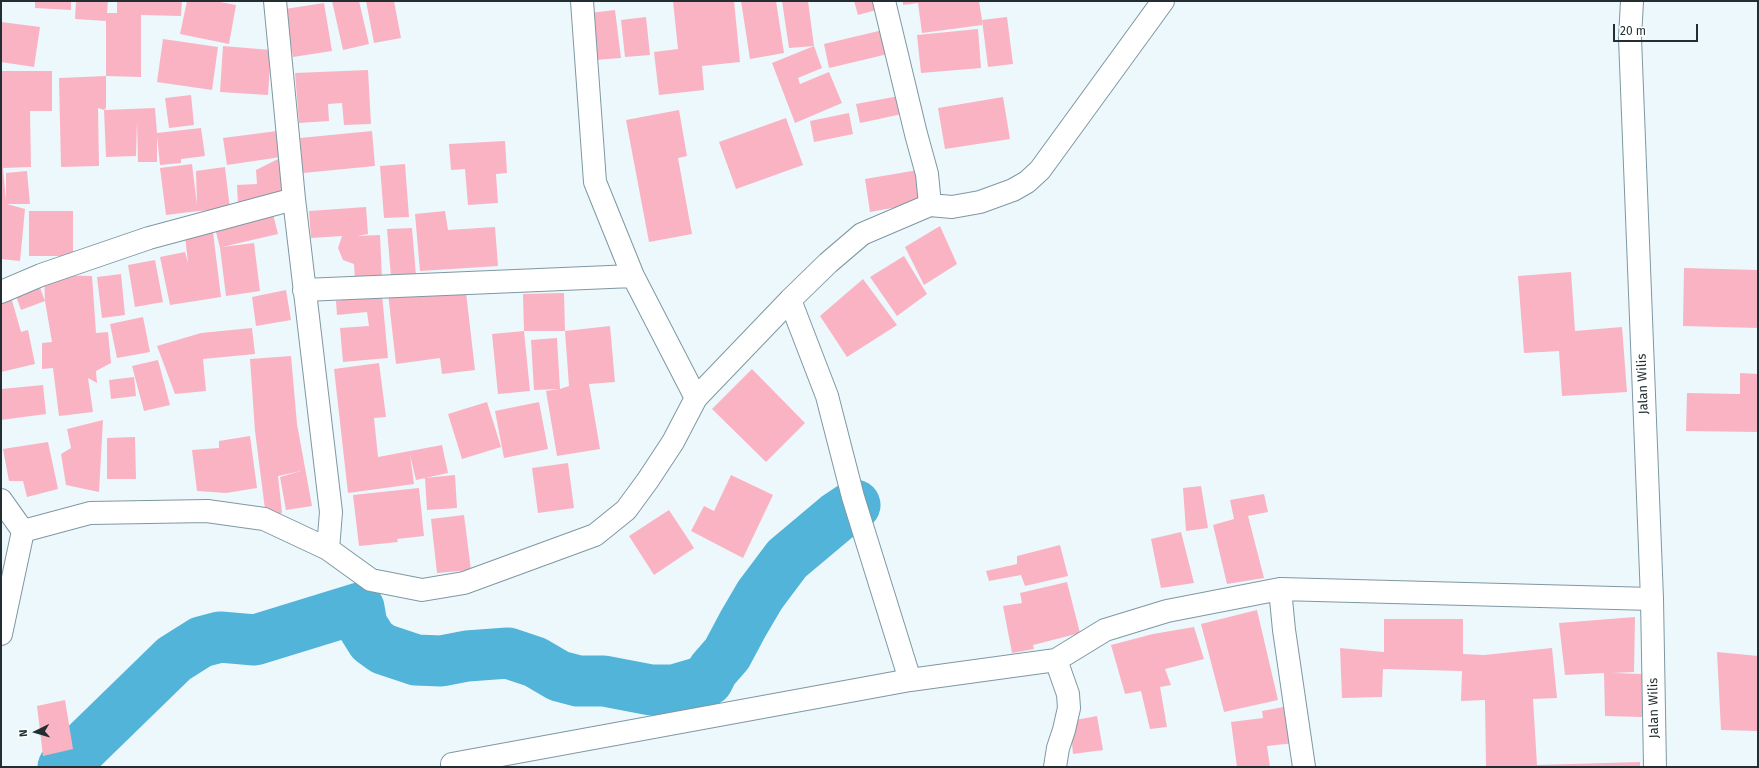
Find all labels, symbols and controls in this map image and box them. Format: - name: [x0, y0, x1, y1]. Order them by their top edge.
- scale bar: [1615, 16, 1700, 42]
- text: 20 m: [1620, 24, 1646, 38]
- street label: Jalan Wilis: [1634, 353, 1652, 415]
- street label: Jalan Wilis: [1646, 678, 1662, 738]
- north arrow: [16, 712, 56, 752]
- text: N: [17, 729, 30, 737]

